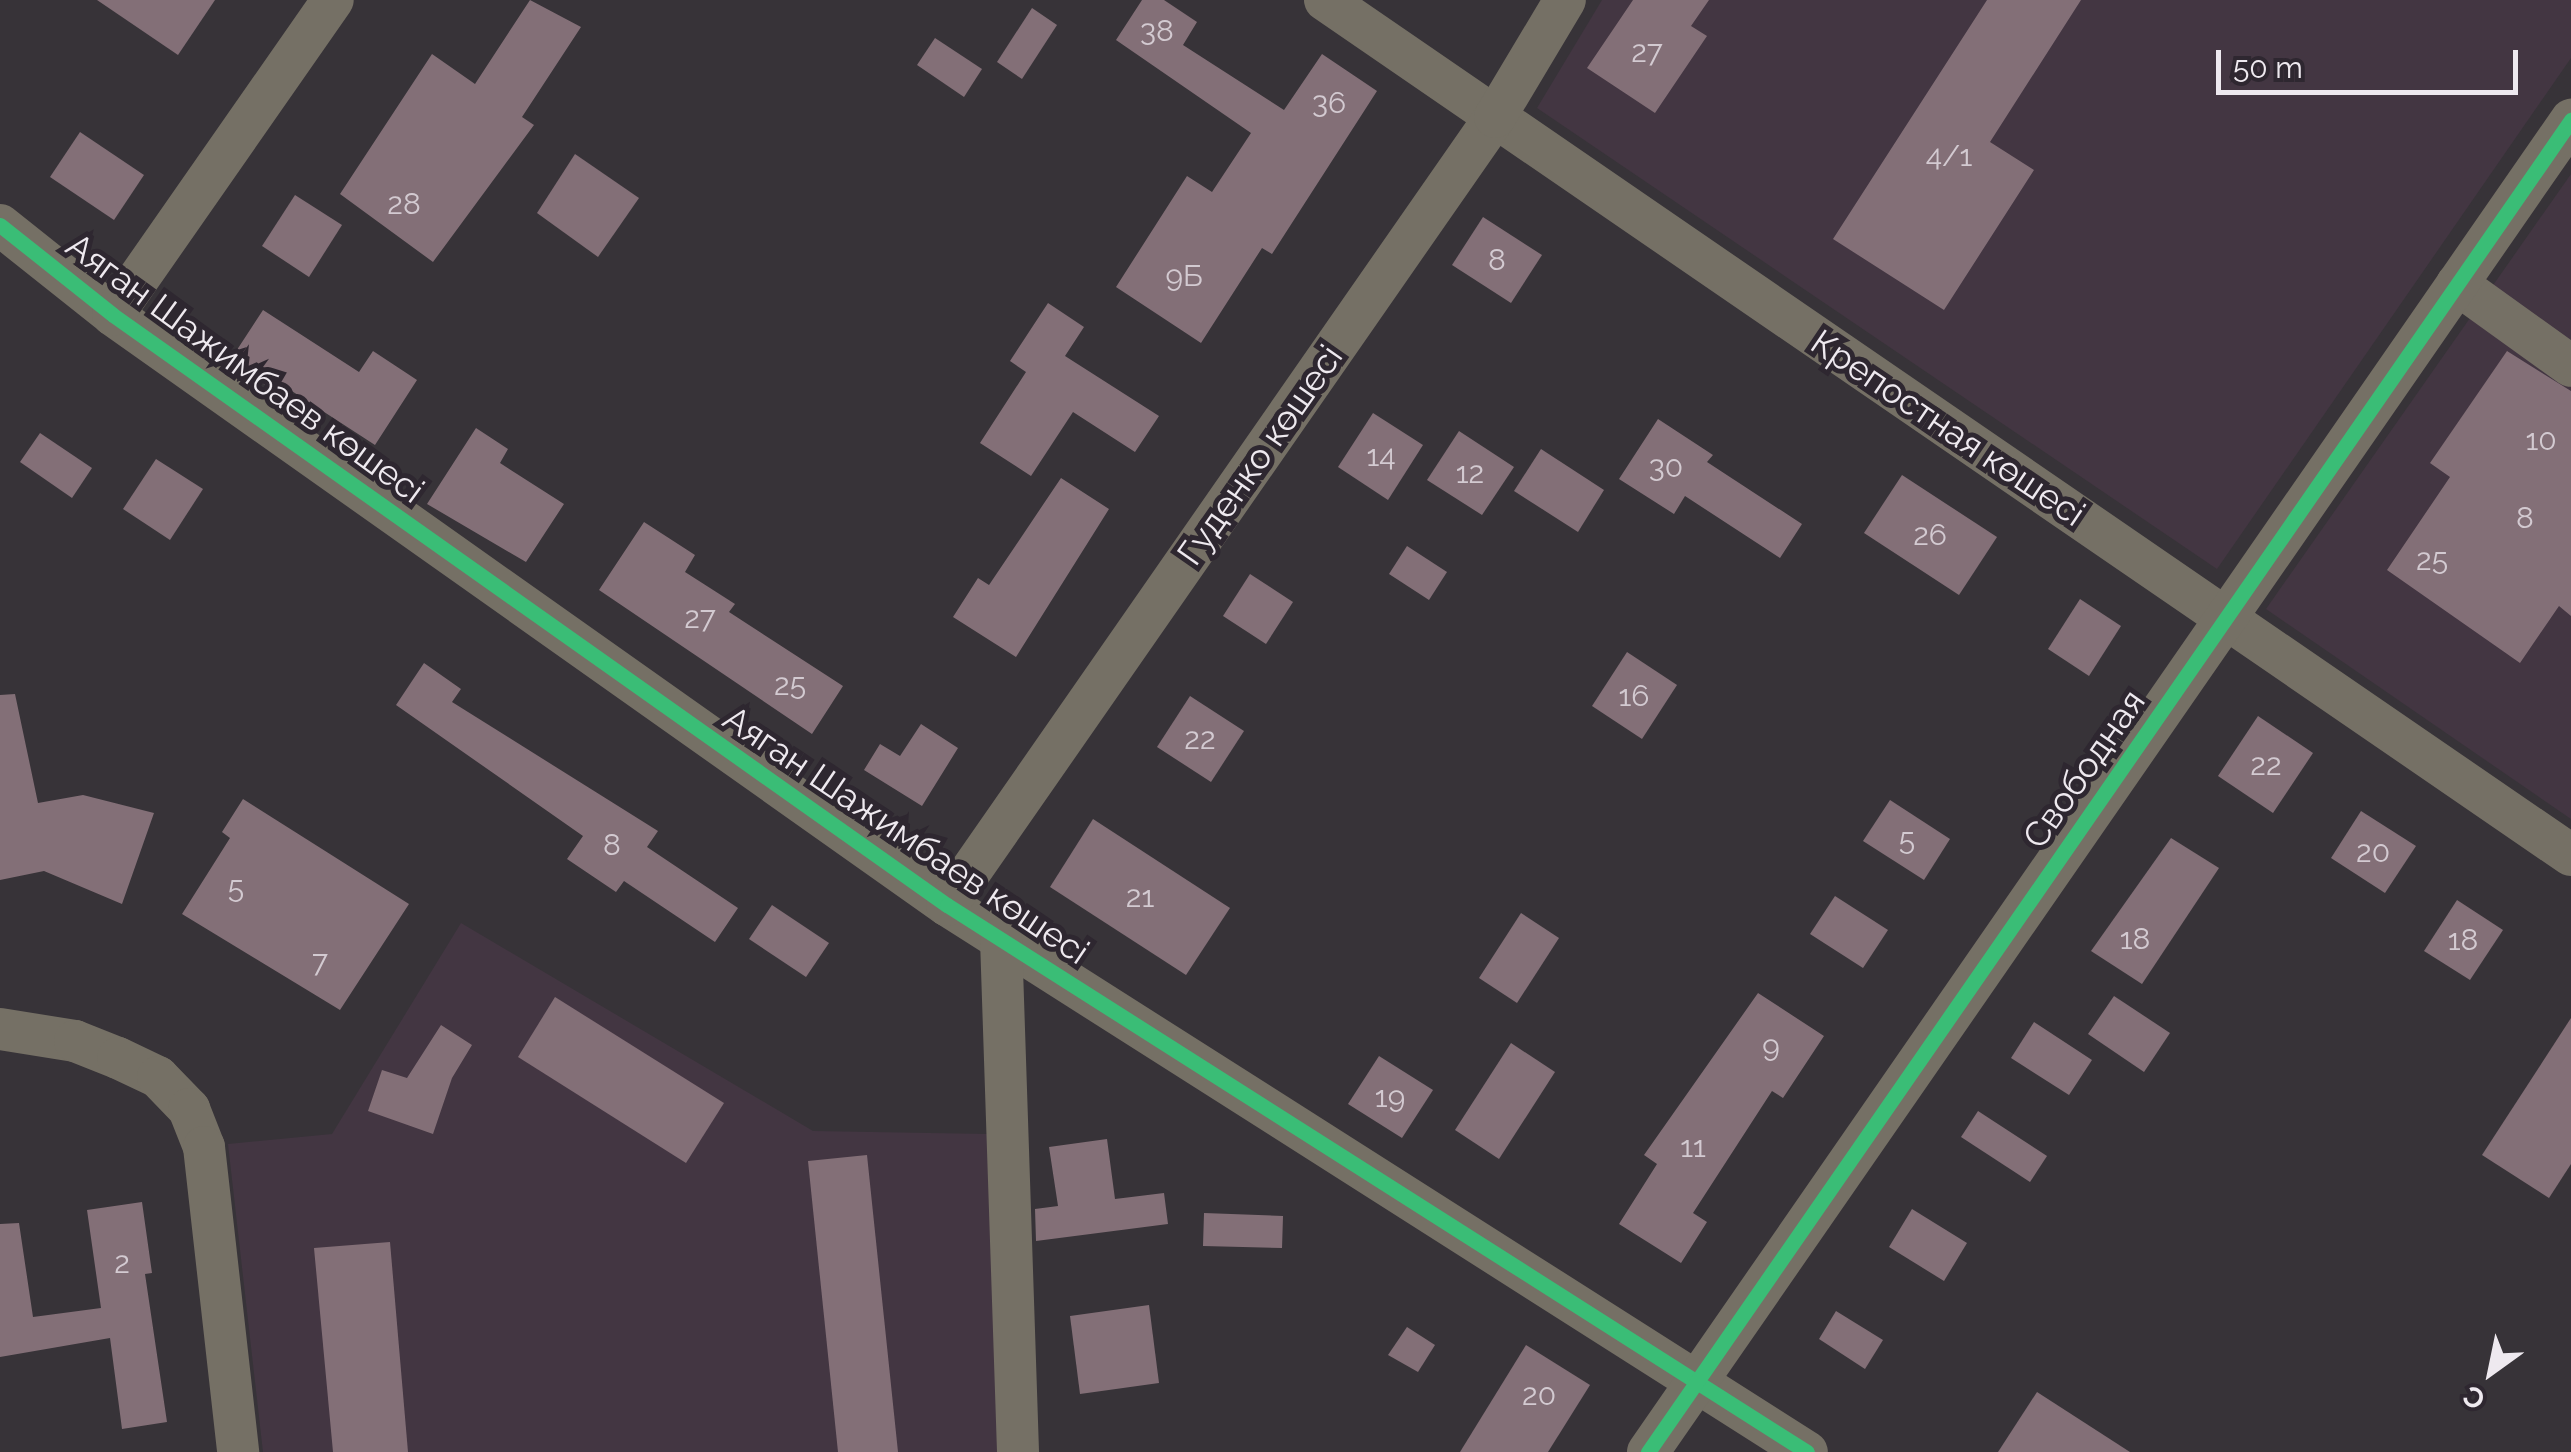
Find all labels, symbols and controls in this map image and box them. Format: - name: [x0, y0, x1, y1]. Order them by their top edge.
- house number: 38: [1140, 13, 1174, 49]
- scale bar: [2221, 30, 2524, 92]
- house number: 27: [1631, 34, 1663, 70]
- text: 50 m: [2233, 50, 2303, 85]
- house number: 36: [1312, 85, 1346, 121]
- house number: 4/1: [1926, 138, 1972, 174]
- house number: 28: [387, 186, 421, 222]
- street label: Аяган Шажимбаев көшесі: [58, 224, 432, 512]
- house number: 8: [1488, 242, 1506, 278]
- house number: 9Б: [1165, 258, 1203, 294]
- street label: Крепостная көшесі: [1803, 321, 2093, 535]
- street label: Гуденко көшесі: [1169, 337, 1351, 573]
- house number: 10: [2525, 422, 2557, 458]
- house number: 14: [1366, 438, 1396, 474]
- house number: 30: [1649, 449, 1683, 485]
- house number: 12: [1456, 455, 1484, 491]
- house number: 8: [2516, 500, 2534, 536]
- house number: 26: [1913, 517, 1947, 553]
- house number: 25: [2416, 542, 2448, 578]
- house number: 27: [684, 600, 716, 636]
- house number: 25: [774, 667, 806, 703]
- house number: 16: [1619, 678, 1649, 714]
- street label: Свободная: [2014, 682, 2154, 856]
- street label: Аяган Шажимбаев көшесі: [715, 697, 1097, 973]
- house number: 22: [1184, 721, 1216, 757]
- house number: 22: [2250, 747, 2282, 783]
- house number: 5: [1899, 822, 1915, 858]
- house number: 8: [603, 827, 621, 863]
- house number: 20: [2356, 834, 2390, 870]
- house number: 5: [228, 870, 244, 906]
- house number: 21: [1126, 879, 1154, 915]
- house number: 18: [2120, 921, 2150, 957]
- house number: 18: [2448, 922, 2478, 958]
- house number: 7: [312, 944, 328, 980]
- house number: 9: [1762, 1028, 1780, 1064]
- house number: 19: [1375, 1079, 1405, 1115]
- house number: 11: [1680, 1129, 1706, 1165]
- house number: 2: [114, 1245, 130, 1281]
- north arrow: [2441, 1322, 2541, 1422]
- house number: 20: [1522, 1377, 1556, 1413]
- text: С: [2457, 1379, 2491, 1417]

